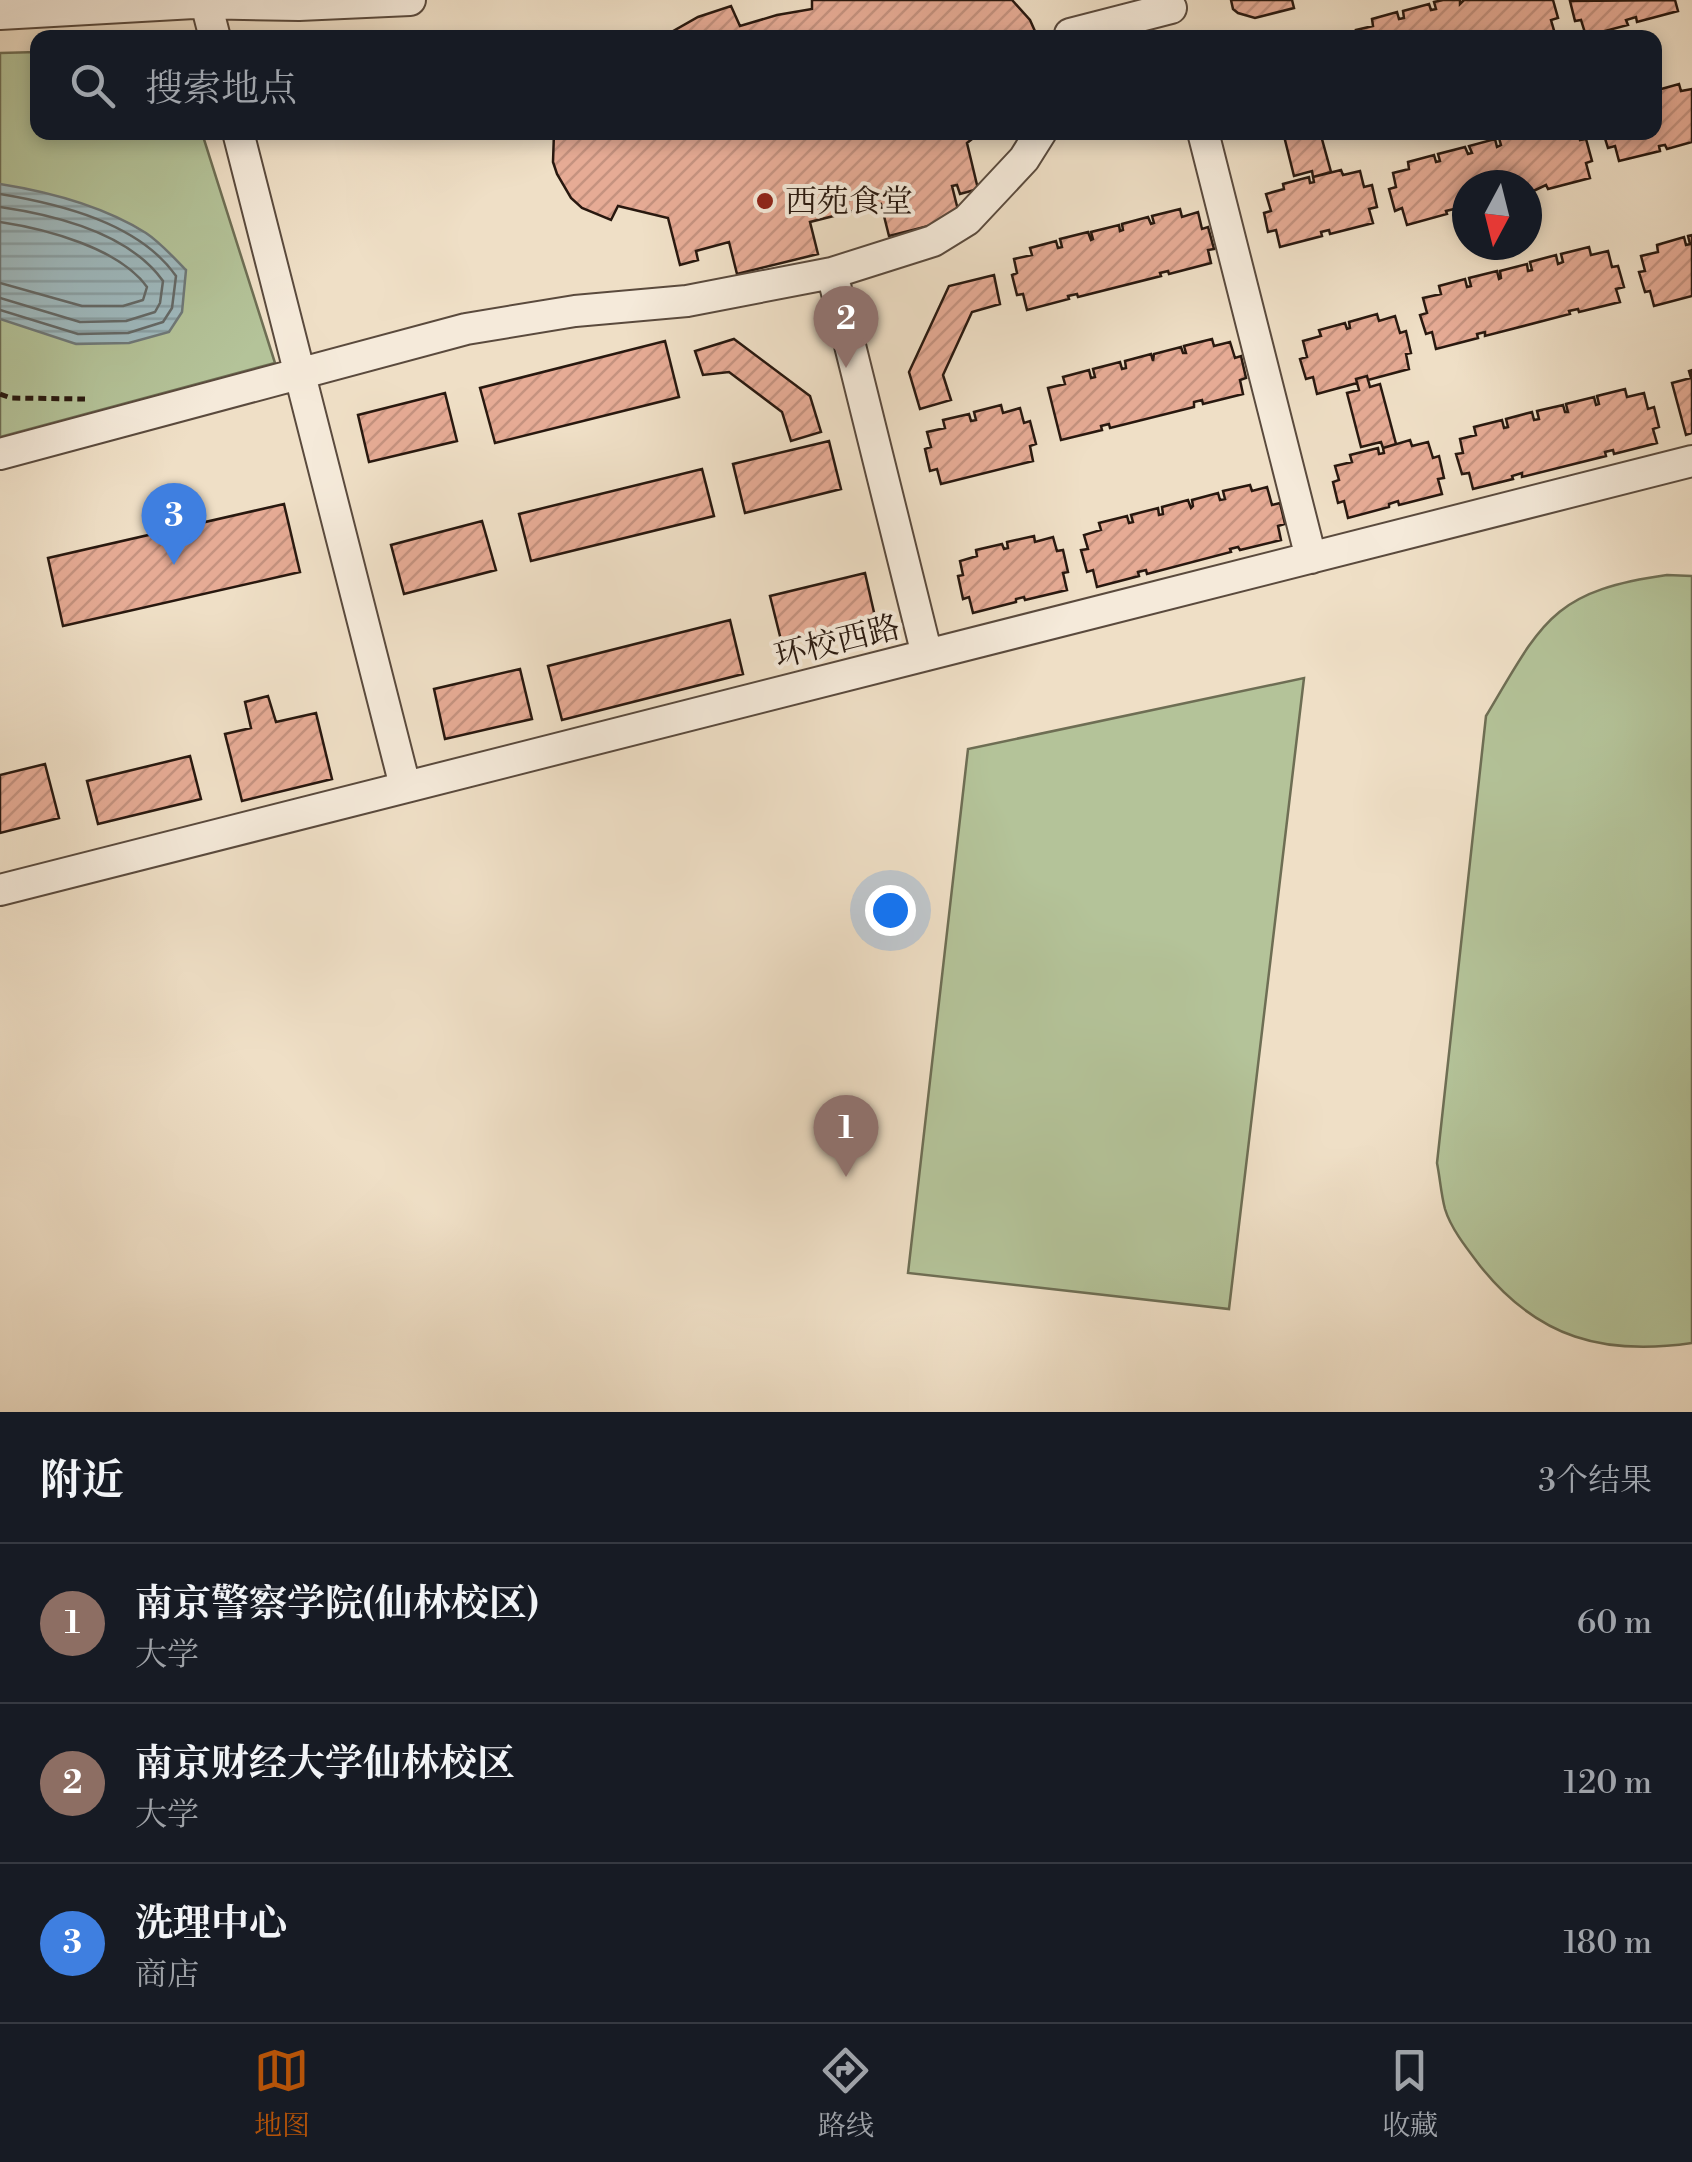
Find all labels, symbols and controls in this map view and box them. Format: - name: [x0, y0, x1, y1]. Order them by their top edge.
- search box: [30, 30, 1662, 140]
- icon: search: [65, 58, 120, 113]
- text: 搜索地点: [145, 66, 297, 113]
- north arrow: [1452, 170, 1542, 260]
- place label: 西苑食堂: [785, 182, 913, 222]
- marker: 西苑食堂: [754, 190, 776, 212]
- pin: 2: [814, 286, 878, 368]
- pin: 3: [142, 482, 206, 565]
- street label: 环校西路: [770, 607, 904, 677]
- your location: [865, 885, 916, 936]
- pin: 1: [814, 1094, 878, 1177]
- text: 附近: [40, 1455, 124, 1508]
- text: 3个结果: [1538, 1461, 1652, 1501]
- text: 南京警察学院(仙林校区): [135, 1581, 539, 1628]
- text: 1: [65, 1603, 80, 1643]
- text: 60 m: [1577, 1603, 1652, 1643]
- text: 大学: [135, 1635, 199, 1675]
- text: 南京财经大学仙林校区: [135, 1741, 515, 1788]
- text: 2: [62, 1763, 83, 1803]
- text: 120 m: [1563, 1763, 1652, 1803]
- text: 大学: [135, 1795, 199, 1835]
- text: 洗理中心: [135, 1901, 287, 1948]
- text: 3: [63, 1923, 82, 1963]
- text: 180 m: [1563, 1923, 1652, 1963]
- text: 商店: [135, 1955, 199, 1995]
- tab: 地图: [254, 2043, 310, 2144]
- tab: 路线: [818, 2043, 874, 2144]
- tab: 收藏: [1382, 2043, 1438, 2144]

